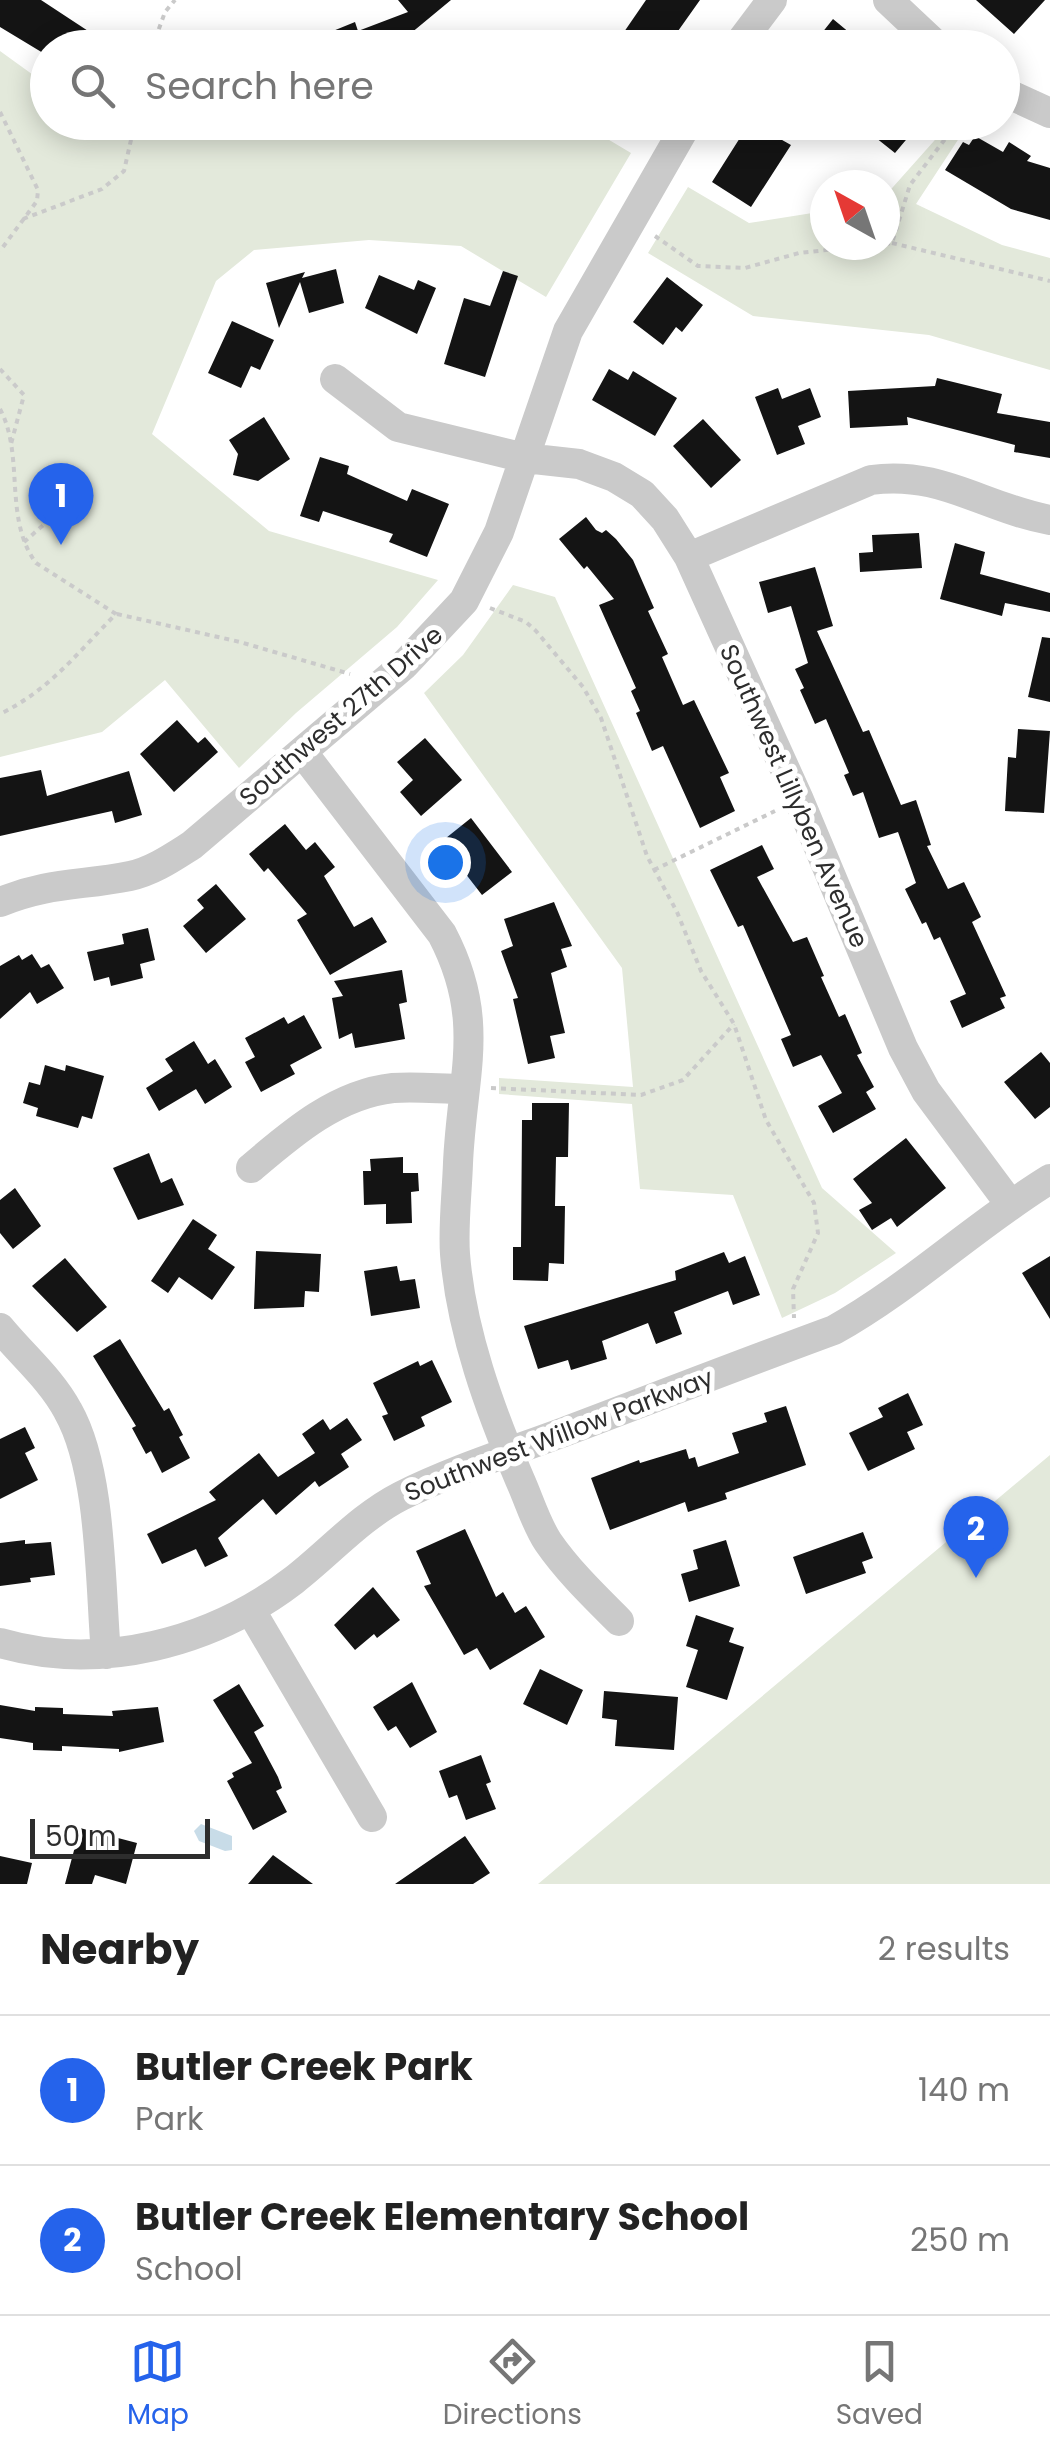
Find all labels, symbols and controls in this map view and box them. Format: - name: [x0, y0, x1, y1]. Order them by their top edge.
- search box: [30, 30, 1020, 140]
- icon: search: [65, 58, 120, 113]
- text: Search here: [145, 59, 374, 112]
- north arrow: [810, 170, 900, 260]
- pin: 1: [28, 462, 94, 545]
- street label: Southwest 27th Drive: [232, 618, 450, 814]
- street label: Southwest Lillyben Avenue: [711, 639, 877, 953]
- your location: [420, 837, 471, 888]
- street label: Southwest Willow Parkway: [400, 1360, 718, 1510]
- pin: 2: [944, 1496, 1008, 1578]
- scale bar: [30, 1814, 210, 1858]
- text: 50 m: [45, 1817, 116, 1856]
- text: Nearby: [40, 1920, 199, 1979]
- text: 2 results: [878, 1926, 1010, 1971]
- text: Butler Creek Park: [135, 2040, 473, 2093]
- text: 1: [66, 2067, 79, 2112]
- text: 140 m: [918, 2067, 1010, 2112]
- text: Park: [135, 2096, 204, 2141]
- text: Butler Creek Elementary School: [135, 2190, 749, 2243]
- text: 2: [63, 2217, 82, 2262]
- text: 250 m: [910, 2217, 1010, 2262]
- text: School: [135, 2246, 243, 2291]
- tab: Map: [127, 2334, 189, 2436]
- tab: Directions: [443, 2334, 582, 2436]
- tab: Saved: [836, 2334, 923, 2436]

